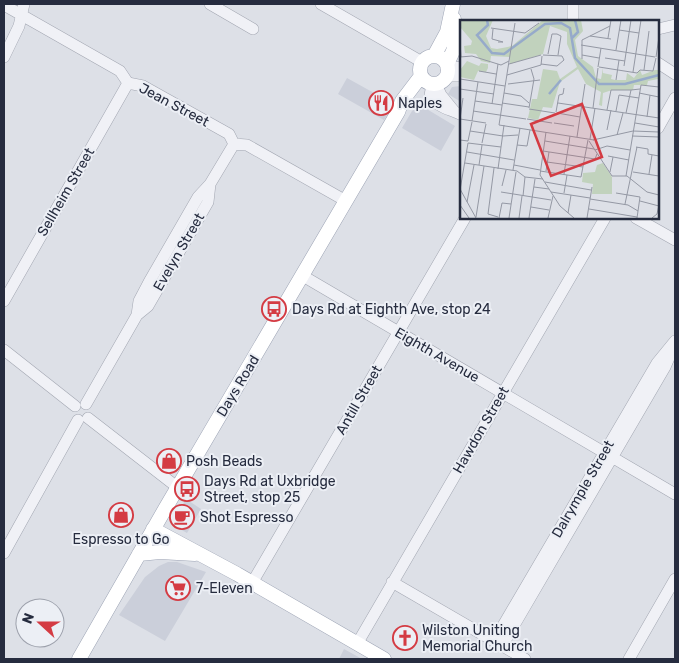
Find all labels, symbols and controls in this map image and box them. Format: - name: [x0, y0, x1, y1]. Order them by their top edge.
- inset map: [460, 20, 659, 219]
- street label: Jean Street: [136, 79, 212, 131]
- restaurant icon: Naples: [368, 90, 394, 116]
- place label: Naples: [398, 95, 442, 112]
- street label: Sellheim Street: [34, 144, 98, 239]
- street label: Evelyn Street: [150, 210, 208, 294]
- bus stop icon: Days Rd at Eighth Ave, stop 24: [261, 296, 287, 322]
- place label: Days Rd at Eighth Ave, stop 24: [292, 301, 491, 318]
- street label: Eighth Avenue: [392, 324, 482, 386]
- street label: Days Road: [213, 352, 263, 420]
- street label: Antill Street: [332, 362, 386, 438]
- street label: Hawdon Street: [449, 383, 513, 476]
- street label: Dalrymple Street: [548, 437, 618, 541]
- shop icon: Posh Beads: [156, 448, 182, 474]
- place label: Posh Beads: [186, 453, 262, 470]
- place label: Days Rd at Uxbridge Street, stop 25: [204, 473, 336, 506]
- bus stop icon: Days Rd at Uxbridge Street, stop 25: [174, 476, 200, 502]
- shop icon: Espresso to Go: [108, 502, 134, 528]
- cafe icon: Shot Espresso: [169, 504, 195, 530]
- place label: Shot Espresso: [200, 509, 293, 526]
- place label: Espresso to Go: [73, 531, 169, 548]
- supermarket icon: 7-Eleven: [165, 575, 191, 601]
- place label: 7-Eleven: [196, 580, 253, 597]
- north arrow: [15, 598, 65, 648]
- text: N: [19, 611, 38, 626]
- place label: Wilston Uniting Memorial Church: [422, 622, 532, 655]
- church icon: Wilston Uniting Memorial Church: [392, 625, 418, 651]

